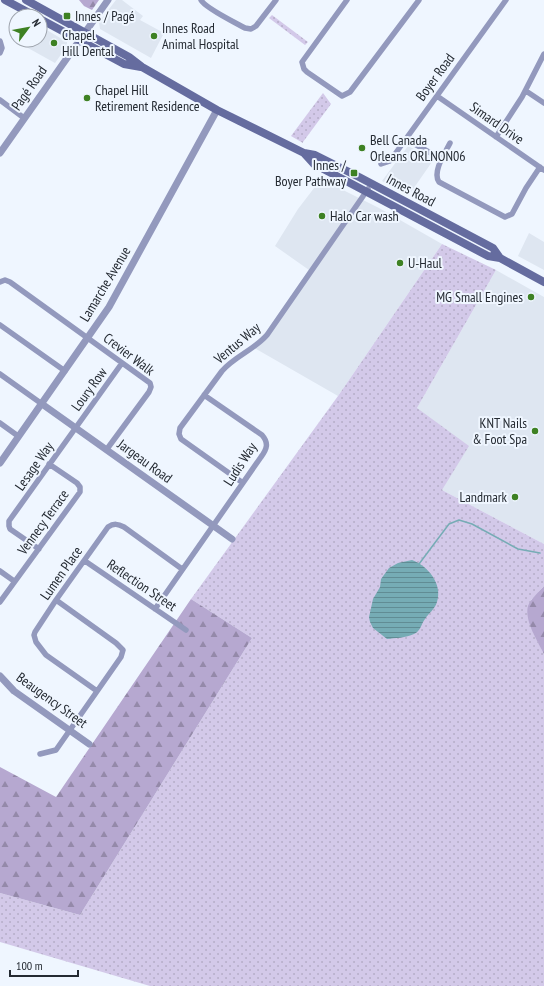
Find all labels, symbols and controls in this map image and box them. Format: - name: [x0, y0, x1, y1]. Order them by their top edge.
- place label: Innes / Pagé: [75, 7, 135, 25]
- north arrow: [8, 8, 48, 48]
- marker: Innes / Pagé: [62, 11, 72, 21]
- text: N: [29, 16, 44, 29]
- place label: Innes Road Animal Hospital: [162, 19, 240, 53]
- place label: Chapel Hill Dental: [62, 26, 115, 60]
- marker: Innes Road Animal Hospital: [149, 31, 159, 41]
- marker: Chapel Hill Dental: [49, 38, 59, 48]
- street label: Boyer Road: [412, 50, 458, 104]
- street label: Pagé Road: [7, 62, 51, 114]
- place label: Chapel Hill Retirement Residence: [95, 81, 200, 115]
- marker: Chapel Hill Retirement Residence: [82, 93, 92, 103]
- street label: Simard Drive: [466, 98, 528, 148]
- place label: Bell Canada Orleans ORLNON06: [370, 131, 466, 165]
- marker: Bell Canada Orleans ORLNON06: [357, 143, 367, 153]
- place label: Innes / Boyer Pathway: [275, 156, 347, 190]
- marker: Innes / Boyer Pathway: [349, 168, 359, 178]
- street label: Innes Road: [383, 170, 439, 210]
- place label: Halo Car wash: [330, 207, 399, 225]
- marker: Halo Car wash: [317, 211, 327, 221]
- street label: Lamarche Avenue: [75, 243, 135, 325]
- place label: U-Haul: [408, 254, 443, 272]
- marker: U-Haul: [395, 258, 405, 268]
- place label: MG Small Engines: [436, 288, 523, 306]
- marker: MG Small Engines: [526, 292, 536, 302]
- street label: Ventus Way: [209, 318, 264, 368]
- street label: Crevier Walk: [100, 329, 159, 379]
- street label: Loury Row: [67, 363, 111, 414]
- place label: KNT Nails & Foot Spa: [472, 414, 527, 448]
- marker: KNT Nails & Foot Spa: [530, 426, 540, 436]
- street label: Jargeau Road: [113, 435, 176, 487]
- street label: Lesage Way: [11, 437, 58, 494]
- street label: Ludis Way: [219, 438, 261, 489]
- street label: Vennecy Terrace: [13, 486, 73, 559]
- place label: Landmark: [460, 488, 508, 506]
- marker: Landmark: [510, 492, 520, 502]
- street label: Lumen Place: [36, 543, 86, 603]
- street label: Reflection Street: [104, 555, 180, 615]
- street label: Beaugency Street: [13, 668, 91, 732]
- scale bar: [10, 952, 78, 978]
- text: 100 m: [16, 958, 43, 973]

